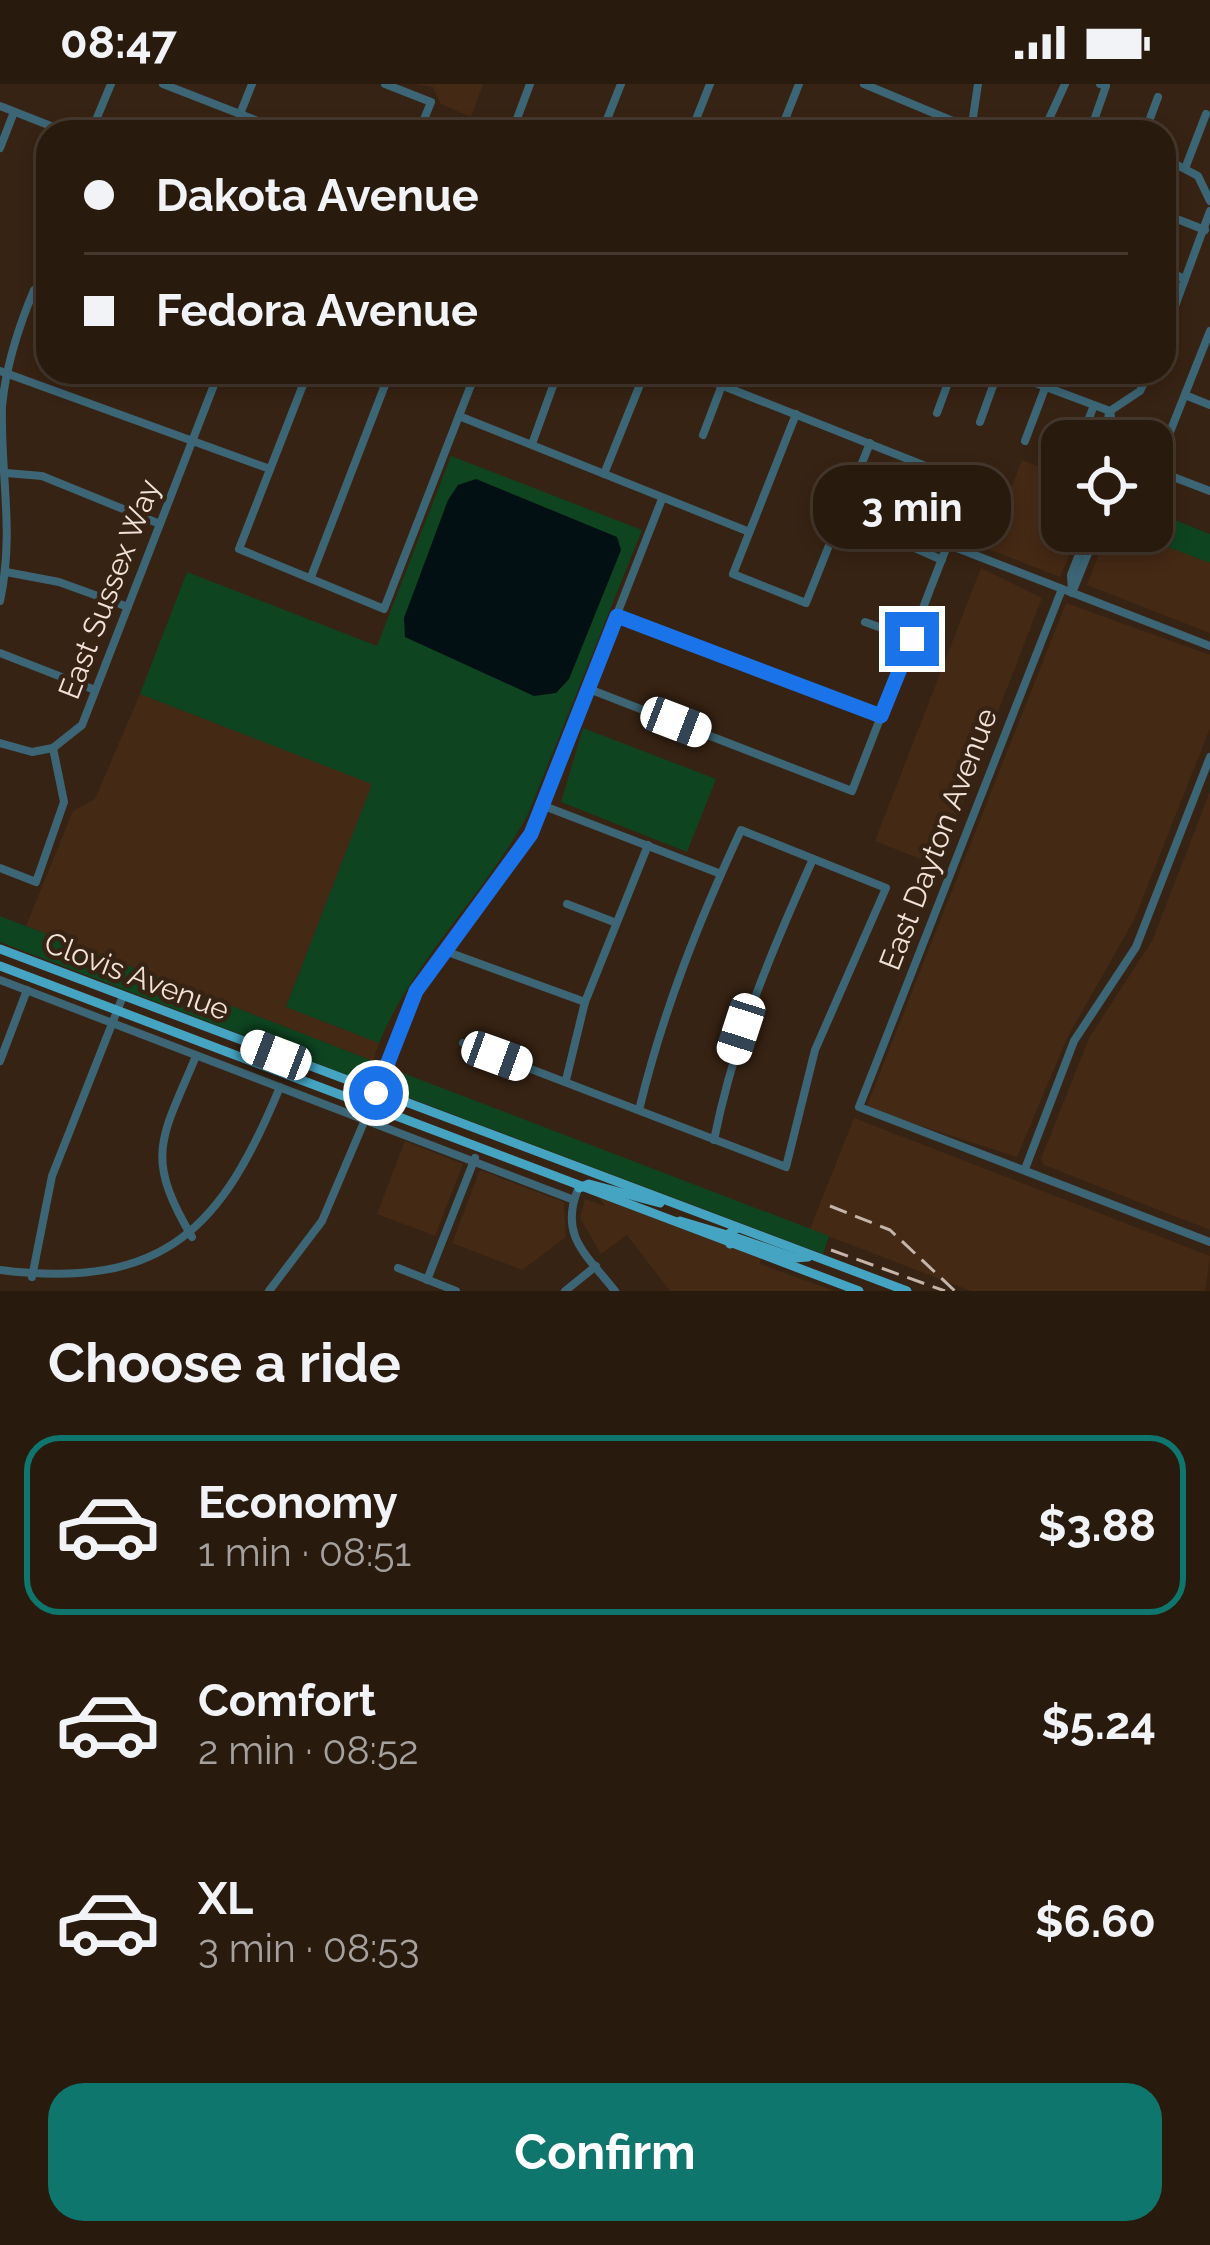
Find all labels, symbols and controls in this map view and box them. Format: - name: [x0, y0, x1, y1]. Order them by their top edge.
- text: 08:47: [60, 16, 177, 69]
- text: Dakota Avenue: [156, 169, 479, 222]
- text: Fedora Avenue: [156, 284, 478, 337]
- map controls: [1041, 420, 1173, 552]
- button: locate: [1041, 420, 1173, 552]
- callout: 3 min: [813, 465, 1011, 549]
- street label: East Sussex Way: [51, 474, 167, 704]
- text: 3 min: [862, 484, 962, 530]
- route end: [885, 612, 939, 666]
- car: [636, 692, 716, 752]
- street label: East Dayton Avenue: [872, 703, 1004, 975]
- street label: Clovis Avenue: [40, 925, 234, 1027]
- car: [713, 989, 769, 1069]
- car: [236, 1025, 316, 1085]
- car: [457, 1027, 537, 1085]
- route start: [349, 1066, 403, 1120]
- text: Choose a ride: [48, 1331, 401, 1395]
- icon: car: [54, 1471, 162, 1579]
- text: Economy: [198, 1476, 398, 1529]
- text: $3.88: [1038, 1499, 1156, 1552]
- text: 1 min · 08:51: [198, 1529, 411, 1575]
- icon: car: [54, 1669, 162, 1777]
- text: Comfort: [198, 1674, 376, 1727]
- text: $5.24: [1041, 1697, 1156, 1750]
- text: 2 min · 08:52: [198, 1727, 419, 1773]
- icon: car: [54, 1867, 162, 1975]
- text: XL: [198, 1872, 253, 1925]
- text: $6.60: [1035, 1895, 1156, 1948]
- text: 3 min · 08:53: [198, 1925, 420, 1971]
- button: Confirm: [48, 2083, 1162, 2221]

